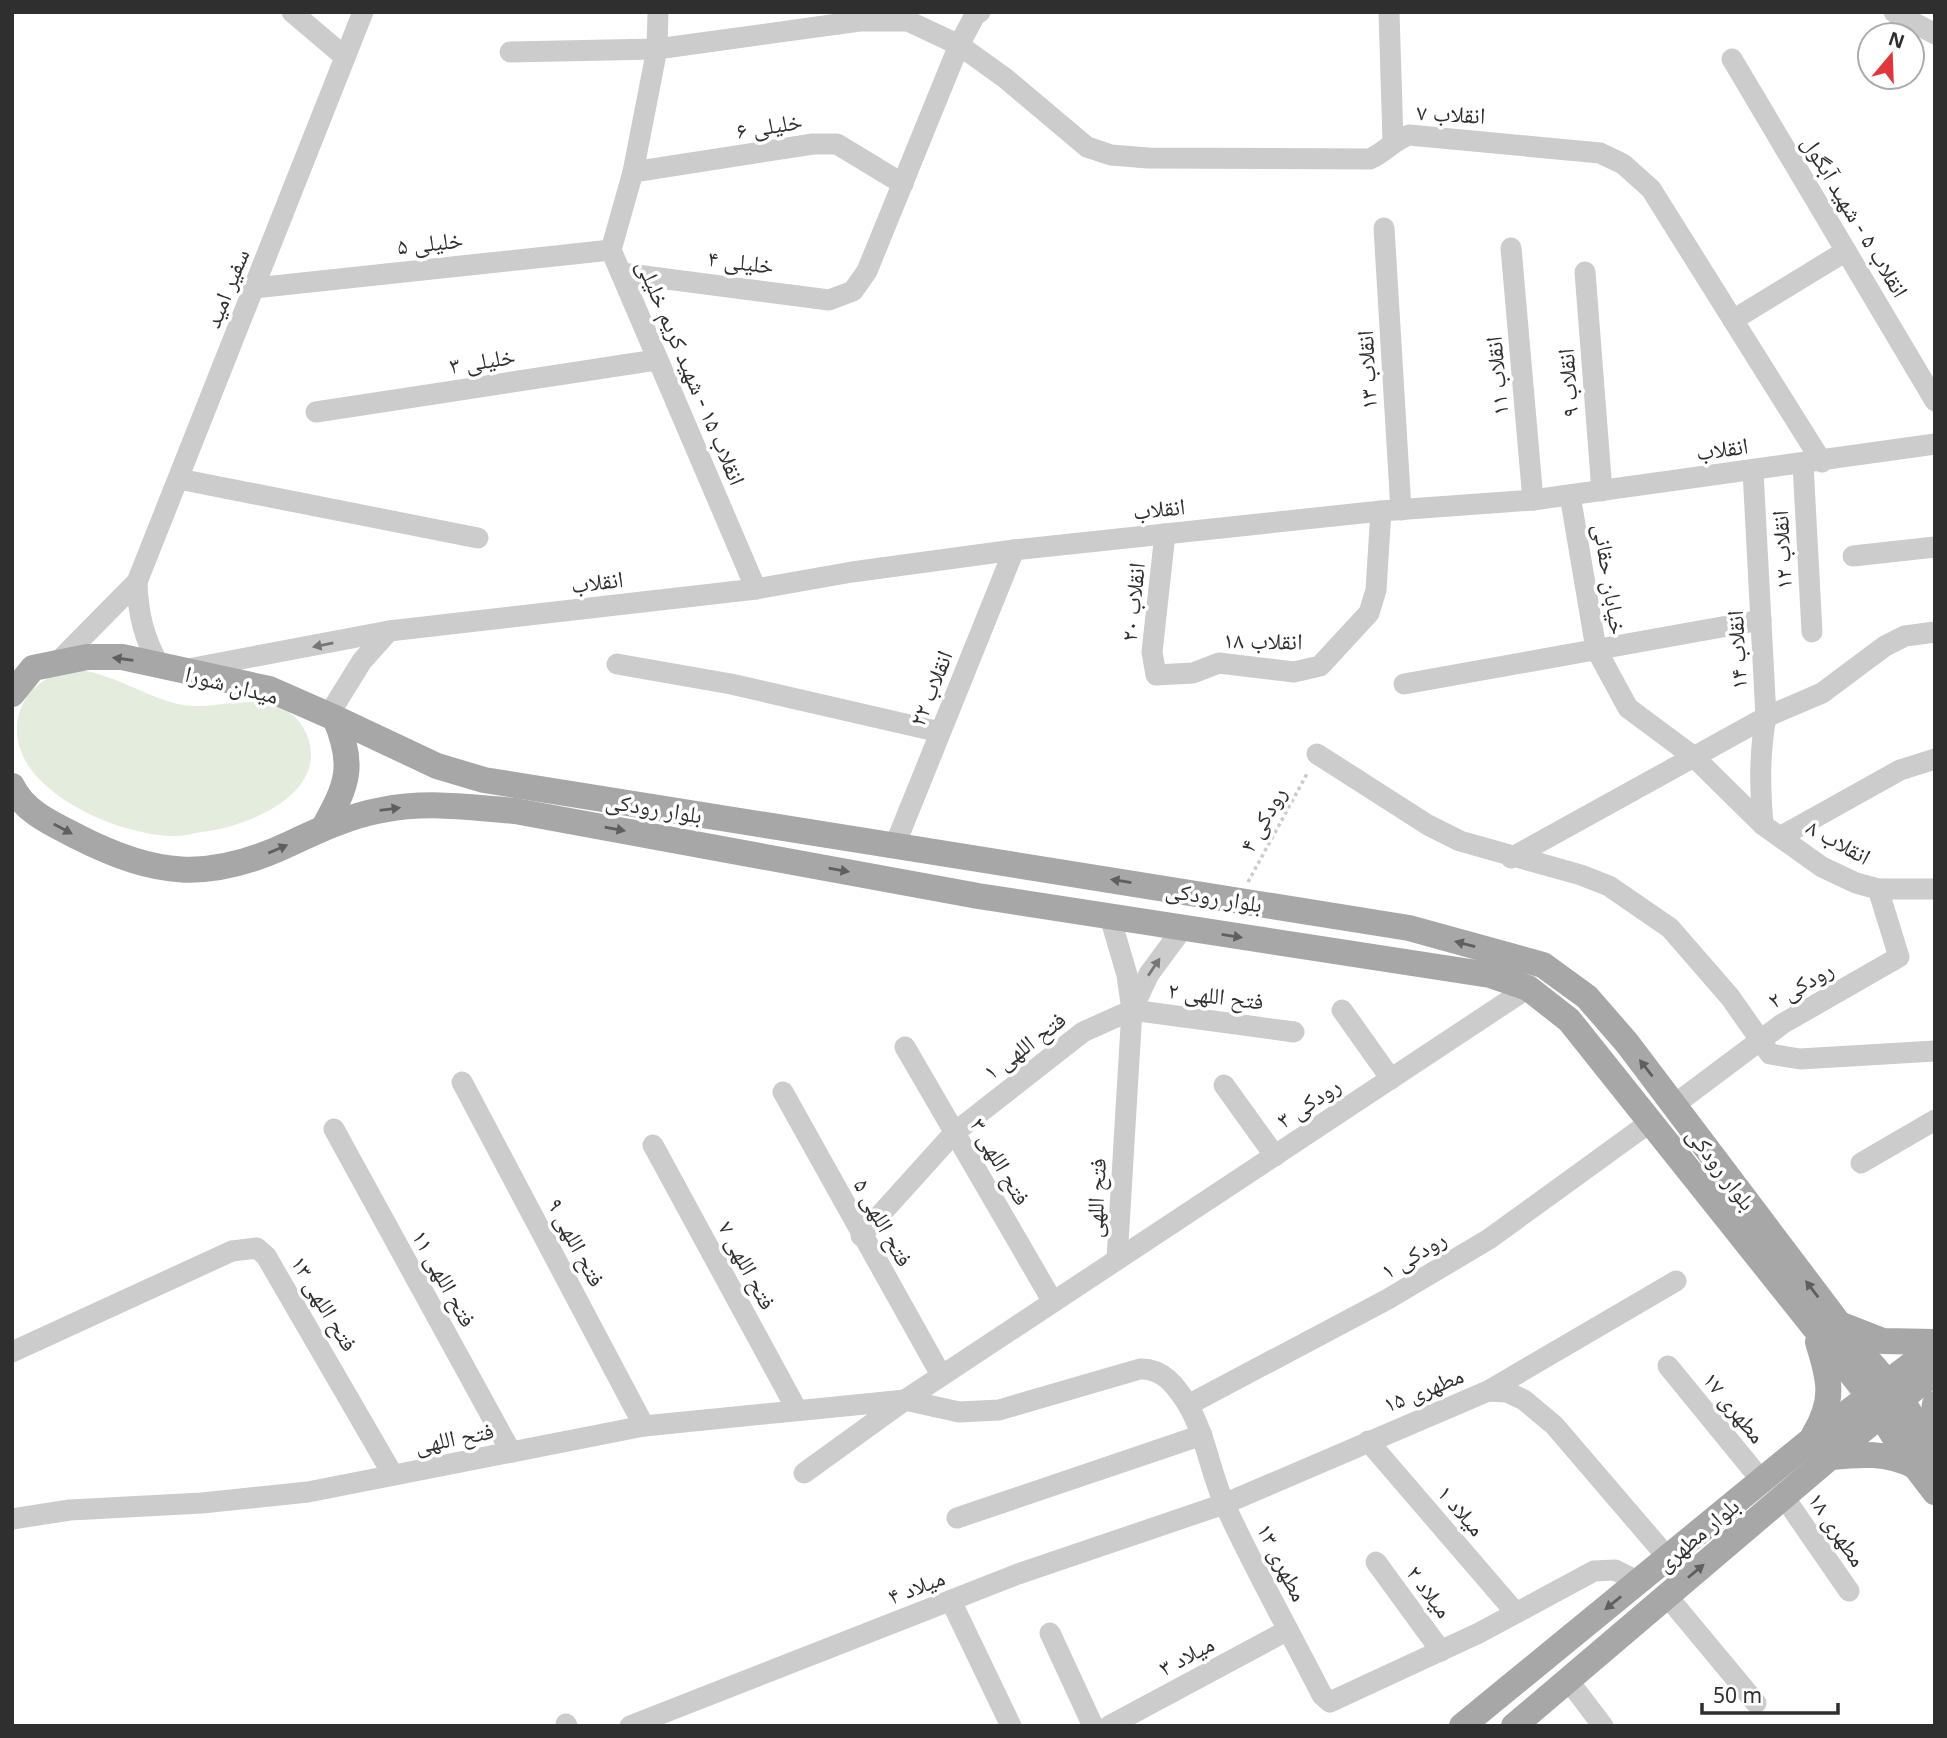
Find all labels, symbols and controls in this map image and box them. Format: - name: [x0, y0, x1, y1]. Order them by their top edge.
- north arrow: [1856, 21, 1926, 91]
- text: N: [1885, 25, 1908, 55]
- street label: انقلاب ۷: [1416, 95, 1486, 131]
- street label: خلیلی ۶: [734, 104, 804, 146]
- street label: انقلاب ۵ - شهید آبگول: [1795, 129, 1917, 303]
- street label: خلیلی ۵: [395, 223, 465, 261]
- street label: خلیلی ۴: [706, 241, 776, 281]
- street label: سفیر امید: [196, 244, 256, 332]
- street label: انقلاب ۱۵ - شهید کریم خلیلی: [629, 254, 754, 490]
- street label: انقلاب ۱۳: [1348, 330, 1384, 410]
- street label: انقلاب ۱۱: [1477, 335, 1515, 417]
- street label: خلیلی ۳: [447, 339, 517, 381]
- street label: انقلاب ۹: [1549, 348, 1585, 418]
- street label: انقلاب: [1694, 429, 1750, 467]
- street label: انقلاب: [1131, 489, 1187, 527]
- street label: انقلاب ۱۲: [1763, 510, 1799, 590]
- street label: خیابان حقانی: [1586, 521, 1636, 637]
- street label: انقلاب ۲۰: [1112, 561, 1152, 643]
- street label: انقلاب: [569, 562, 625, 600]
- street label: انقلاب ۱۴: [1718, 610, 1754, 690]
- street label: انقلاب ۱۸: [1223, 623, 1303, 657]
- one-way arrow: [311, 639, 333, 650]
- street label: انقلاب ۲۲: [900, 645, 960, 731]
- one-way arrow: [112, 653, 134, 664]
- street label: میدان شورا: [182, 657, 282, 711]
- street label: رودکی ۴: [1231, 780, 1293, 858]
- street label: بلوار رودکی: [603, 784, 705, 830]
- one-way arrow: [379, 804, 401, 815]
- street label: انقلاب ۸: [1801, 810, 1877, 872]
- one-way arrow: [53, 823, 72, 835]
- one-way arrow: [604, 824, 626, 835]
- one-way arrow: [268, 843, 288, 855]
- one-way arrow: [828, 865, 850, 876]
- street label: بلوار رودکی: [1163, 873, 1265, 919]
- one-way arrow: [1110, 875, 1132, 886]
- one-way arrow: [1221, 931, 1243, 942]
- one-way arrow: [1454, 938, 1476, 949]
- street label: رودکی ۲: [1761, 952, 1839, 1016]
- one-way arrow: [1147, 958, 1160, 977]
- street label: فتح اللهی ۲: [1166, 973, 1266, 1017]
- street label: فتح اللهی ۱: [976, 1003, 1072, 1087]
- one-way arrow: [1639, 1059, 1653, 1077]
- street label: رودکی ۳: [1270, 1069, 1346, 1135]
- street label: فتح اللهی ۳: [963, 1111, 1039, 1211]
- street label: بلوار رودکی: [1680, 1119, 1764, 1217]
- street label: فتح اللهی: [1077, 1157, 1113, 1239]
- street label: فتح اللهی ۵: [847, 1172, 921, 1272]
- street label: فتح اللهی ۹: [540, 1192, 614, 1292]
- street label: فتح اللهی ۷: [711, 1215, 785, 1315]
- street label: رودکی ۱: [1374, 1222, 1452, 1286]
- street label: فتح اللهی ۱۱: [405, 1224, 485, 1332]
- street label: فتح اللهی ۱۳: [284, 1249, 366, 1357]
- one-way arrow: [1805, 1280, 1820, 1298]
- street label: مطهری ۱۵: [1378, 1358, 1468, 1420]
- street label: مطهری ۱۷: [1696, 1364, 1774, 1450]
- street label: فتح اللهی: [412, 1414, 496, 1460]
- street label: میلاد ۱: [1431, 1477, 1493, 1543]
- street label: مطهری ۱۸: [1801, 1485, 1875, 1573]
- street label: بلوار مطهری: [1648, 1490, 1746, 1578]
- street label: مطهری ۱۳: [1250, 1517, 1316, 1607]
- street label: میلاد ۲: [1400, 1558, 1460, 1624]
- street label: میلاد ۴: [883, 1561, 949, 1611]
- one-way arrow: [1688, 1564, 1705, 1579]
- one-way arrow: [1605, 1596, 1623, 1611]
- street label: میلاد ۳: [1153, 1627, 1219, 1683]
- scale bar: [1702, 1672, 1839, 1716]
- text: 50 m: [1713, 1681, 1762, 1709]

